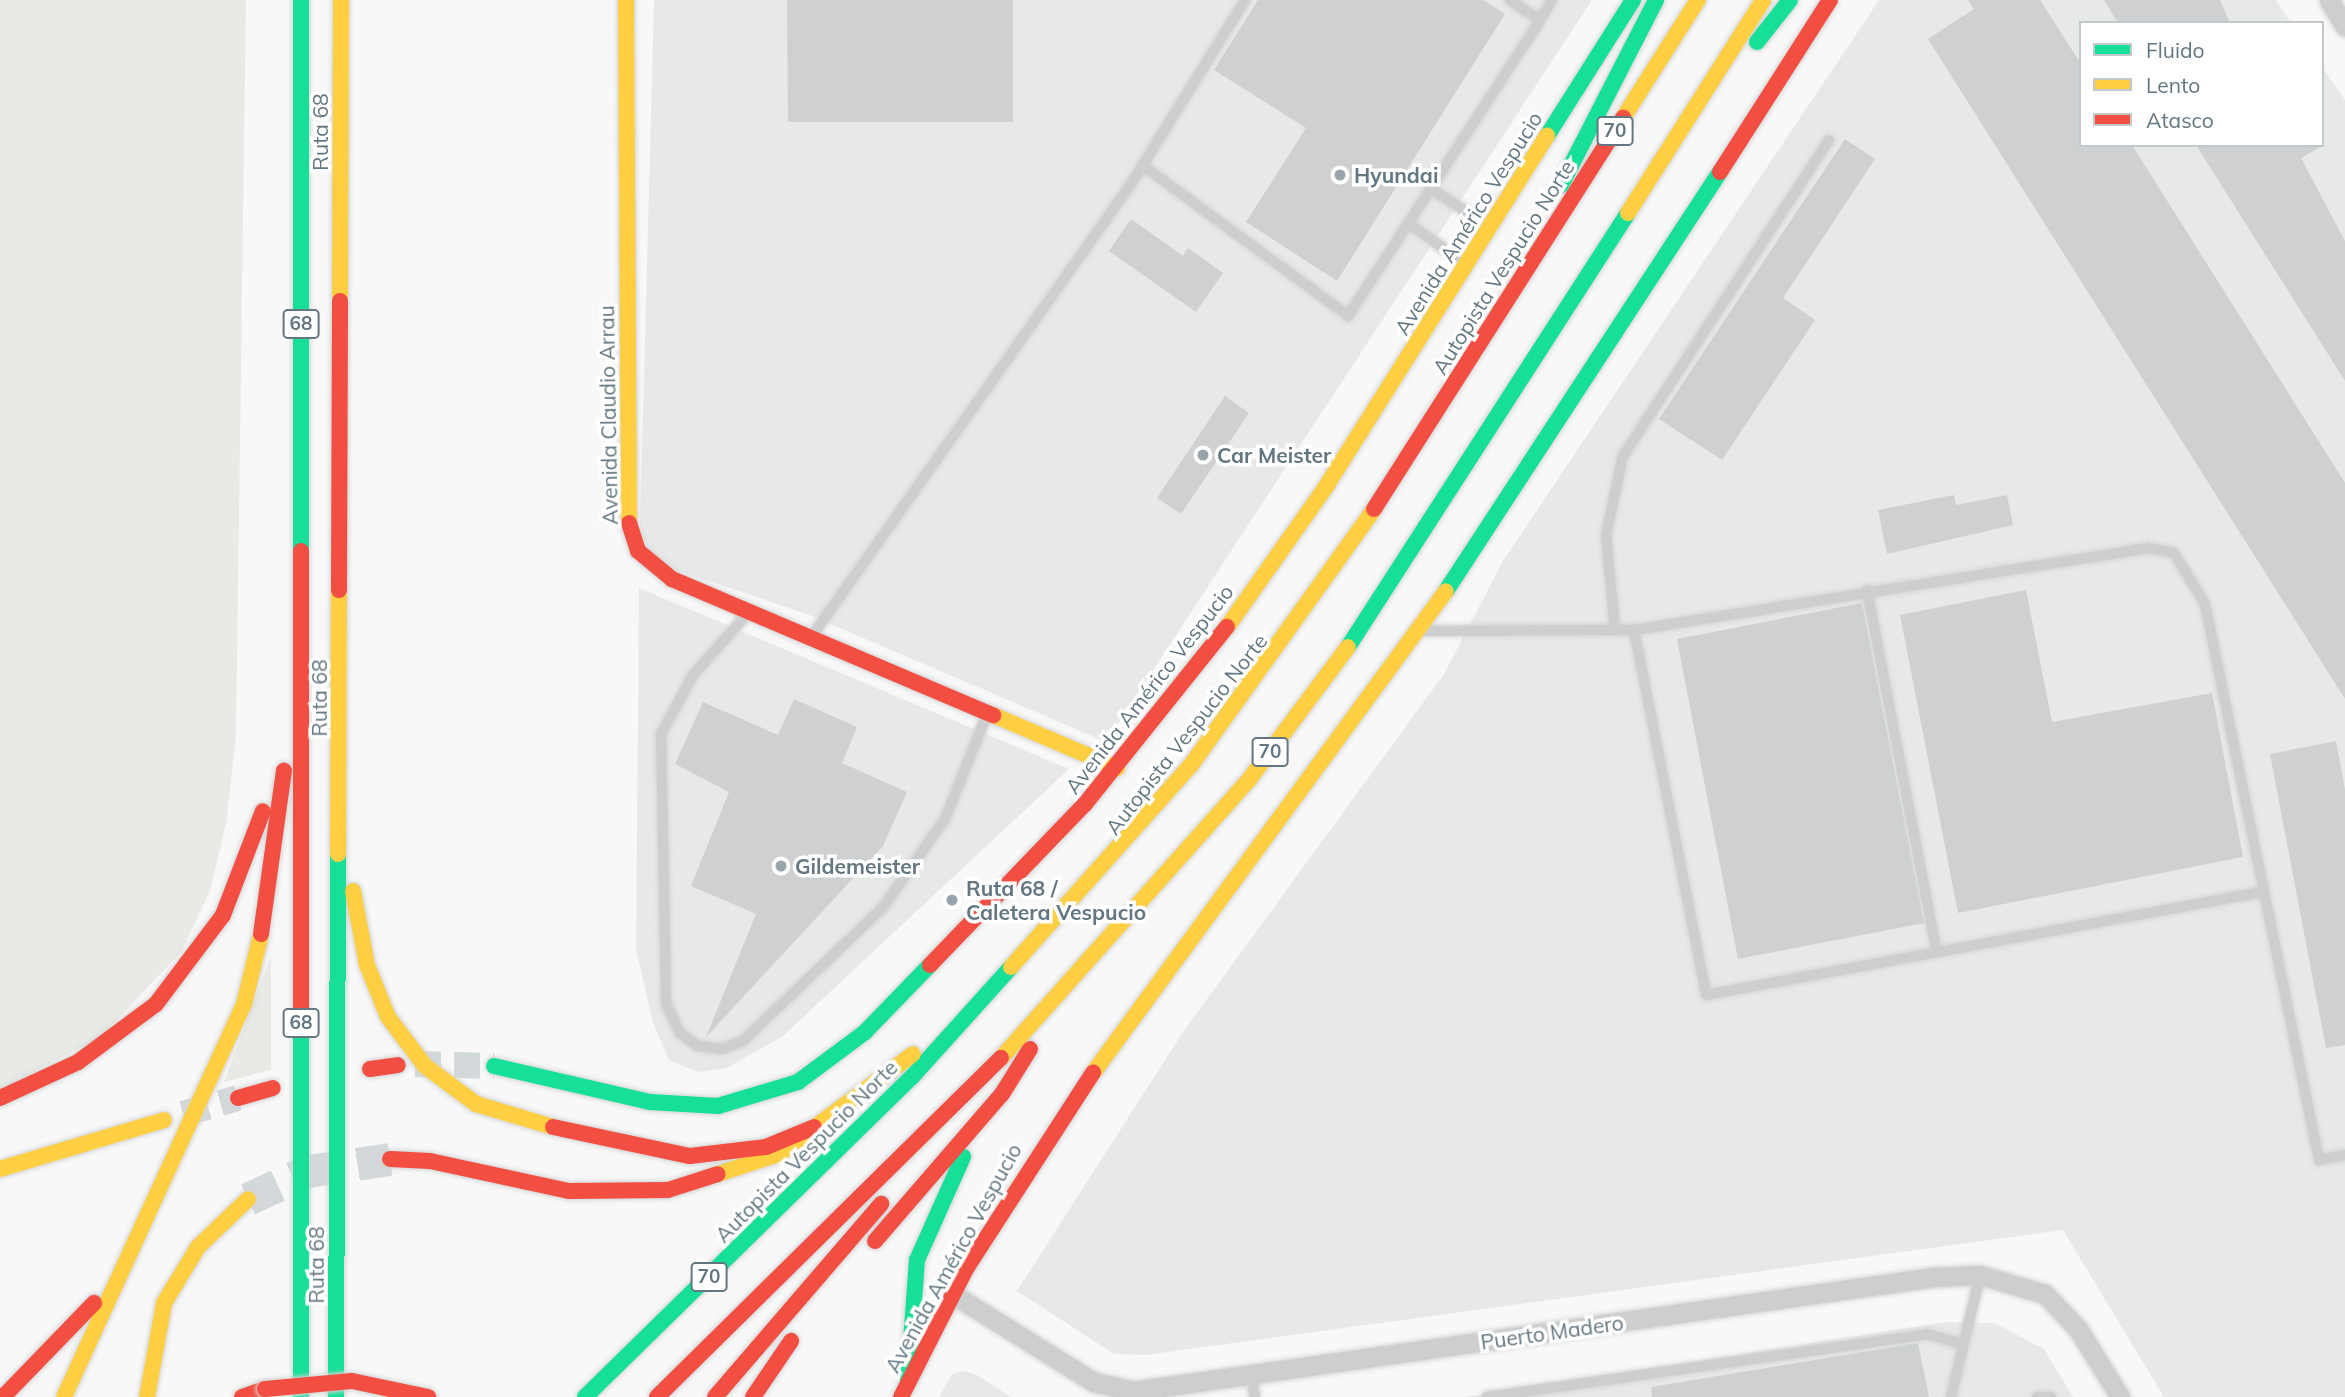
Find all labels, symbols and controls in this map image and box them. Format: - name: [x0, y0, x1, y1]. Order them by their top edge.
- legend: [2079, 21, 2324, 147]
- text: Fluido: [2146, 37, 2205, 63]
- text: Lento: [2146, 72, 2200, 98]
- street label: Ruta 68: [307, 93, 333, 171]
- street label: Avenida Américo Vespucio: [1389, 107, 1547, 339]
- text: Atasco: [2146, 107, 2214, 133]
- road number: 70: [1596, 116, 1634, 146]
- street label: Autopista Vespucio Norte: [1427, 155, 1579, 379]
- place label: Hyundai: [1354, 162, 1438, 188]
- marker: Hyundai: [1332, 167, 1348, 183]
- street label: Avenida Claudio Arrau: [593, 305, 623, 525]
- road number: 68: [282, 308, 320, 340]
- place label: Car Meister: [1217, 442, 1331, 468]
- marker: Car Meister: [1195, 447, 1211, 463]
- street label: Avenida Américo Vespucio: [1060, 580, 1238, 798]
- street label: Autopista Vespucio Norte: [1100, 629, 1272, 839]
- street label: Ruta 68: [306, 659, 332, 737]
- road number: 70: [1251, 736, 1289, 768]
- place label: Gildemeister: [795, 853, 920, 879]
- marker: Gildemeister: [773, 858, 789, 874]
- place label: Ruta 68 / Caletera Vespucio: [966, 875, 1146, 925]
- marker: Ruta 68 / Caletera Vespucio: [944, 892, 960, 908]
- road number: 68: [282, 1007, 320, 1038]
- street label: Autopista Vespucio Norte: [710, 1055, 902, 1247]
- street label: Avenida Américo Vespucio: [879, 1139, 1027, 1377]
- street label: Ruta 68: [303, 1226, 329, 1304]
- road number: 70: [690, 1261, 728, 1292]
- street label: Puerto Madero: [1479, 1309, 1625, 1355]

